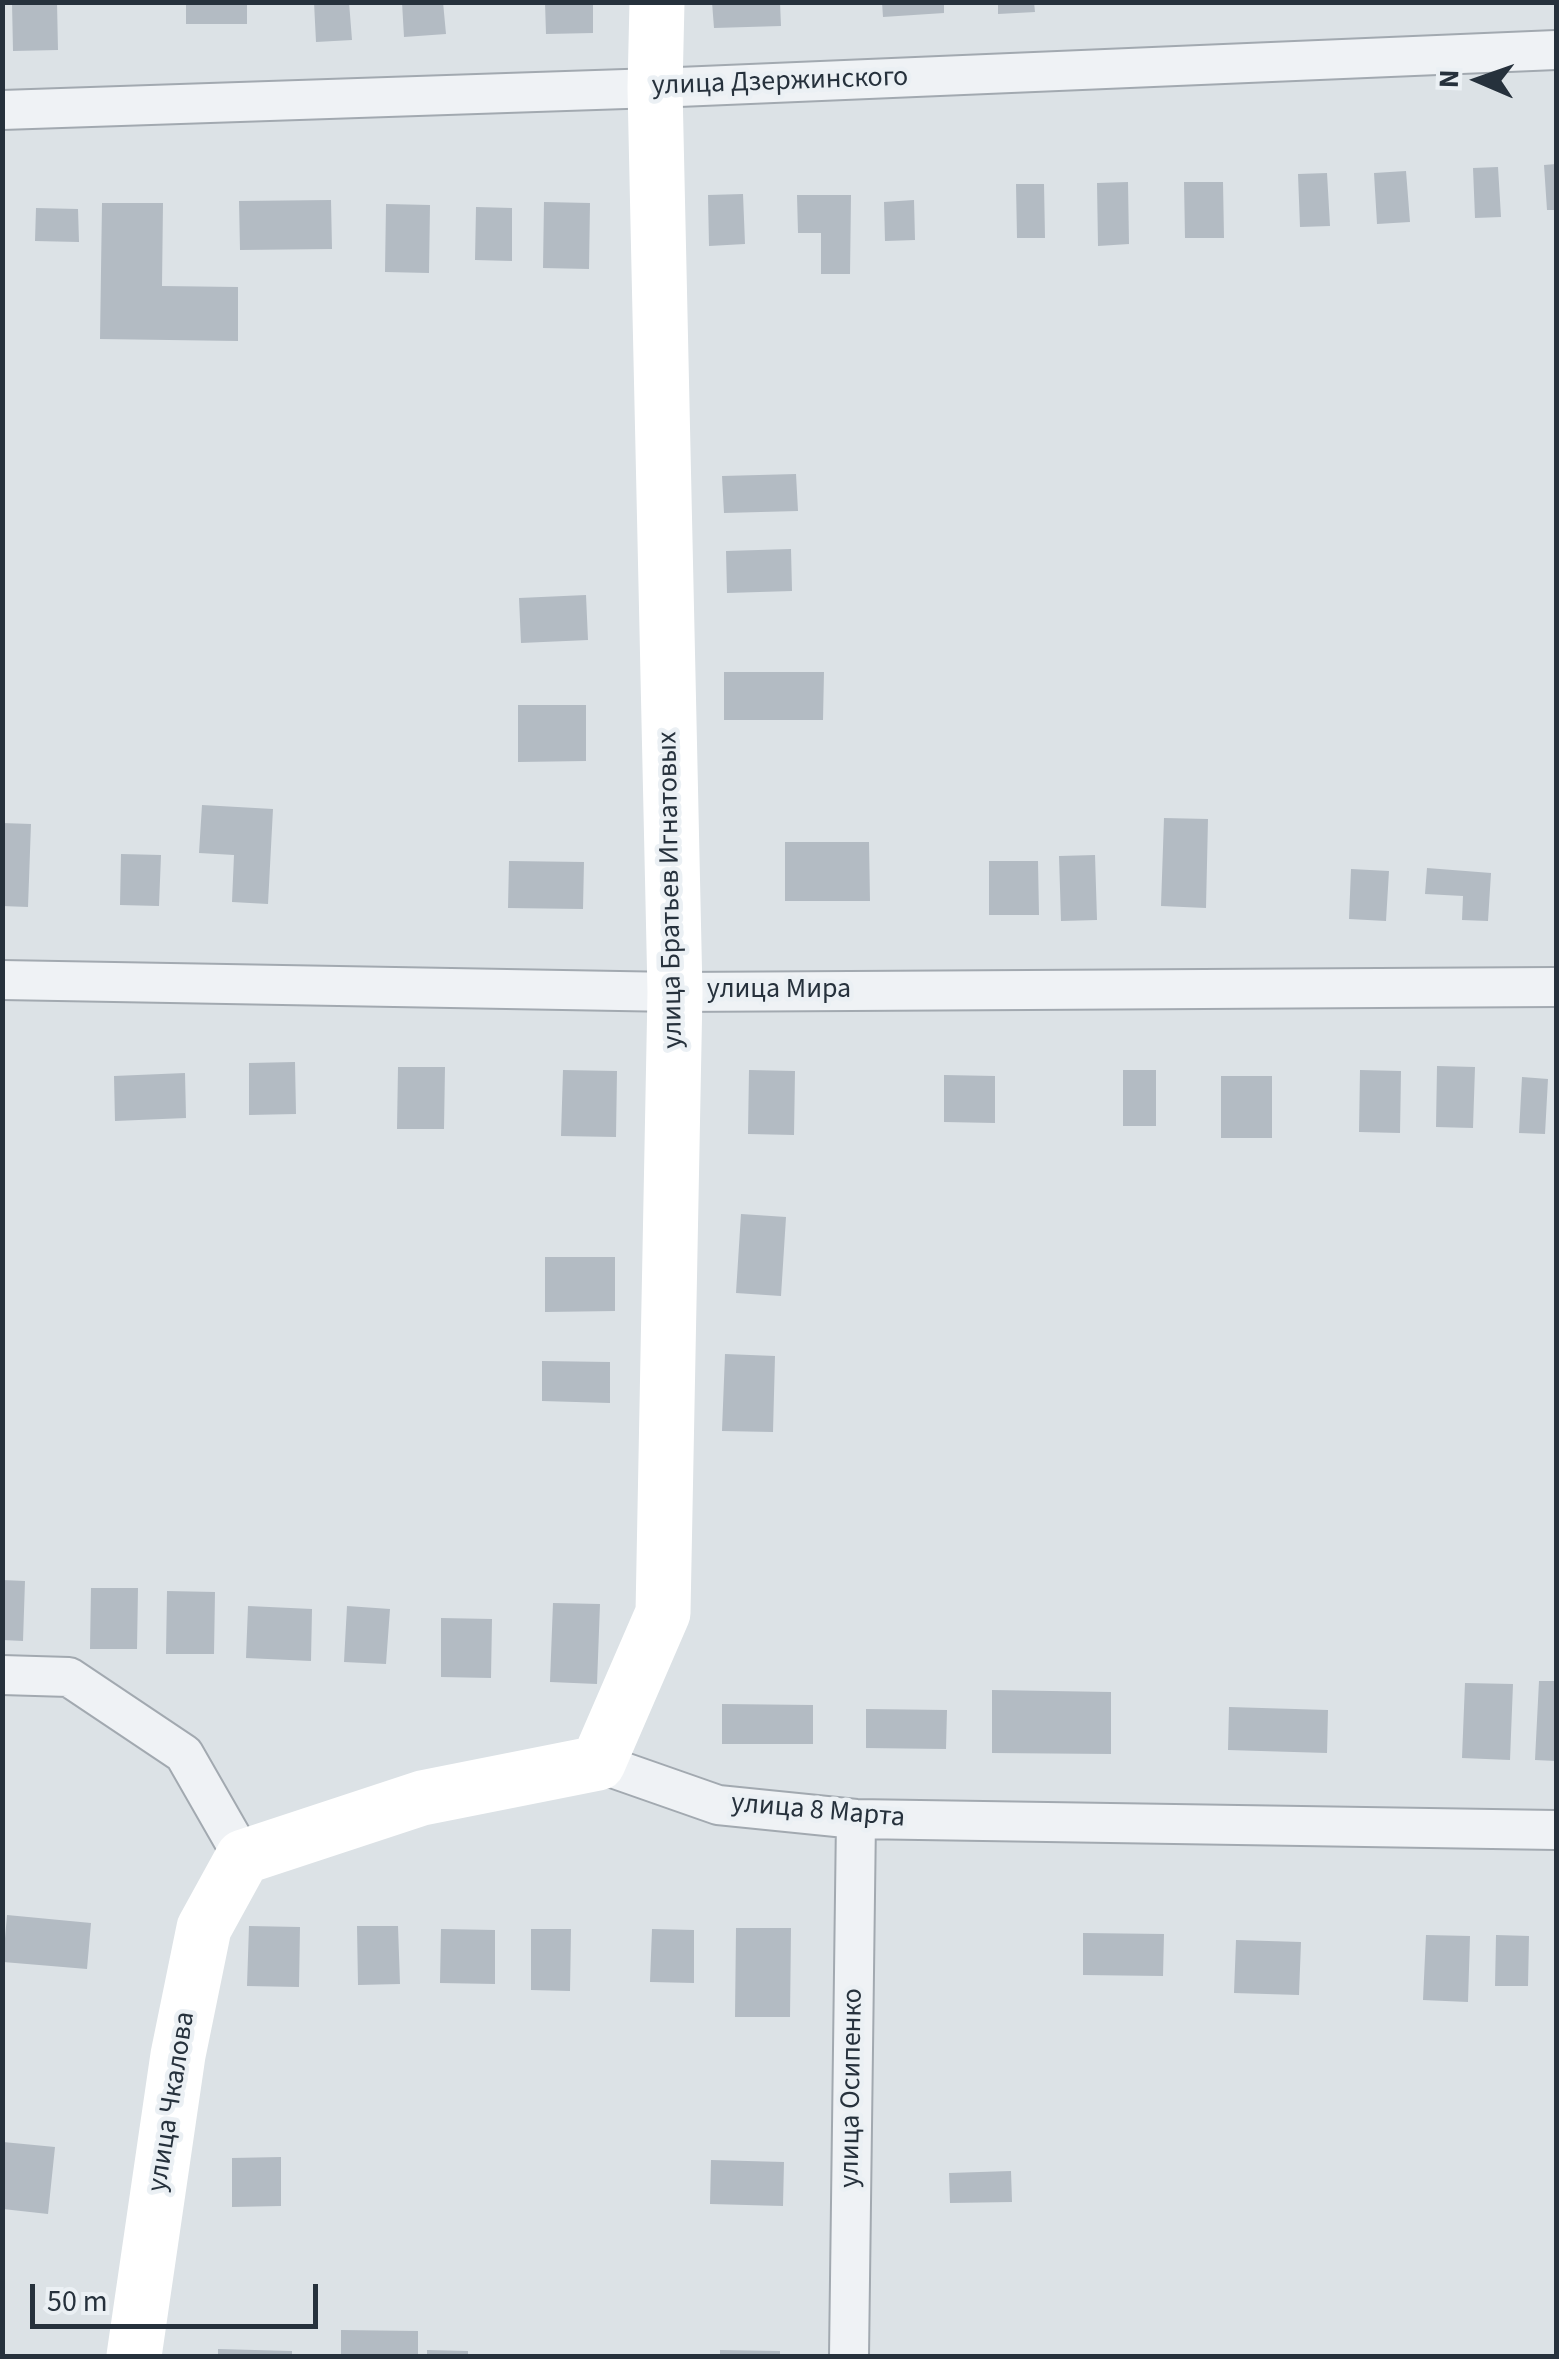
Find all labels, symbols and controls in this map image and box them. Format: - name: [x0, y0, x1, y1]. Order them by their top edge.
- north arrow: [1429, 30, 1529, 130]
- street label: улица Дзержинского: [651, 62, 909, 104]
- text: N: [1429, 69, 1469, 89]
- street label: улица Братьев Игнатовых: [652, 731, 692, 1049]
- street label: улица Мира: [707, 974, 851, 1008]
- street label: улица 8 Марта: [730, 1788, 906, 1836]
- street label: улица Осипенко: [834, 1988, 872, 2188]
- street label: улица Чкалова: [142, 2010, 204, 2194]
- scale bar: [35, 2264, 322, 2326]
- text: 50 m: [47, 2280, 108, 2323]

